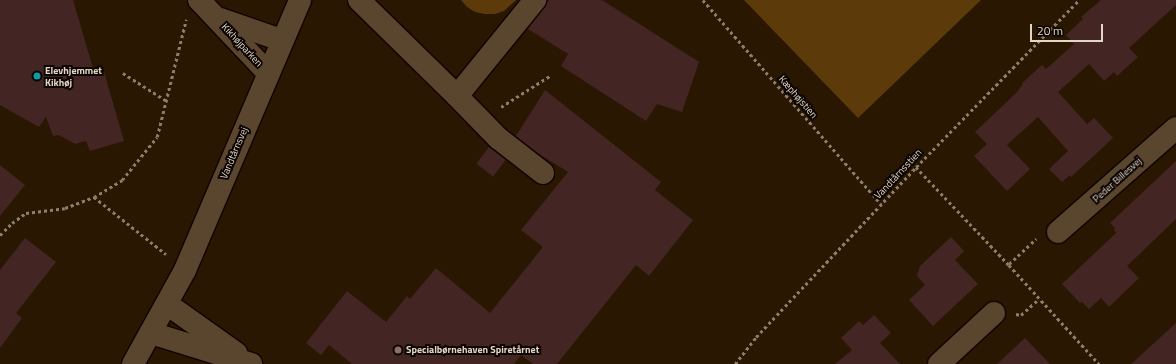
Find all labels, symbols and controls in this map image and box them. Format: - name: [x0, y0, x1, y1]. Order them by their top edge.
- scale bar: [1032, 16, 1105, 42]
- street label: Kikhøjparken: [219, 21, 265, 69]
- text: 20 m: [1037, 21, 1063, 40]
- place label: Elevhjemmet Kikhøj: [45, 64, 102, 88]
- marker: Elevhjemmet Kikhøj: [32, 71, 42, 81]
- street label: Kæphøjstien: [776, 73, 820, 121]
- street label: Vandtårnsvej: [218, 125, 250, 181]
- street label: Vandtårnsstien: [872, 147, 924, 201]
- street label: Peder Billesvej: [1090, 155, 1144, 205]
- place label: Specialbørnehaven Spiretårnet: [406, 344, 539, 356]
- marker: Specialbørnehaven Spiretårnet: [393, 345, 403, 355]

